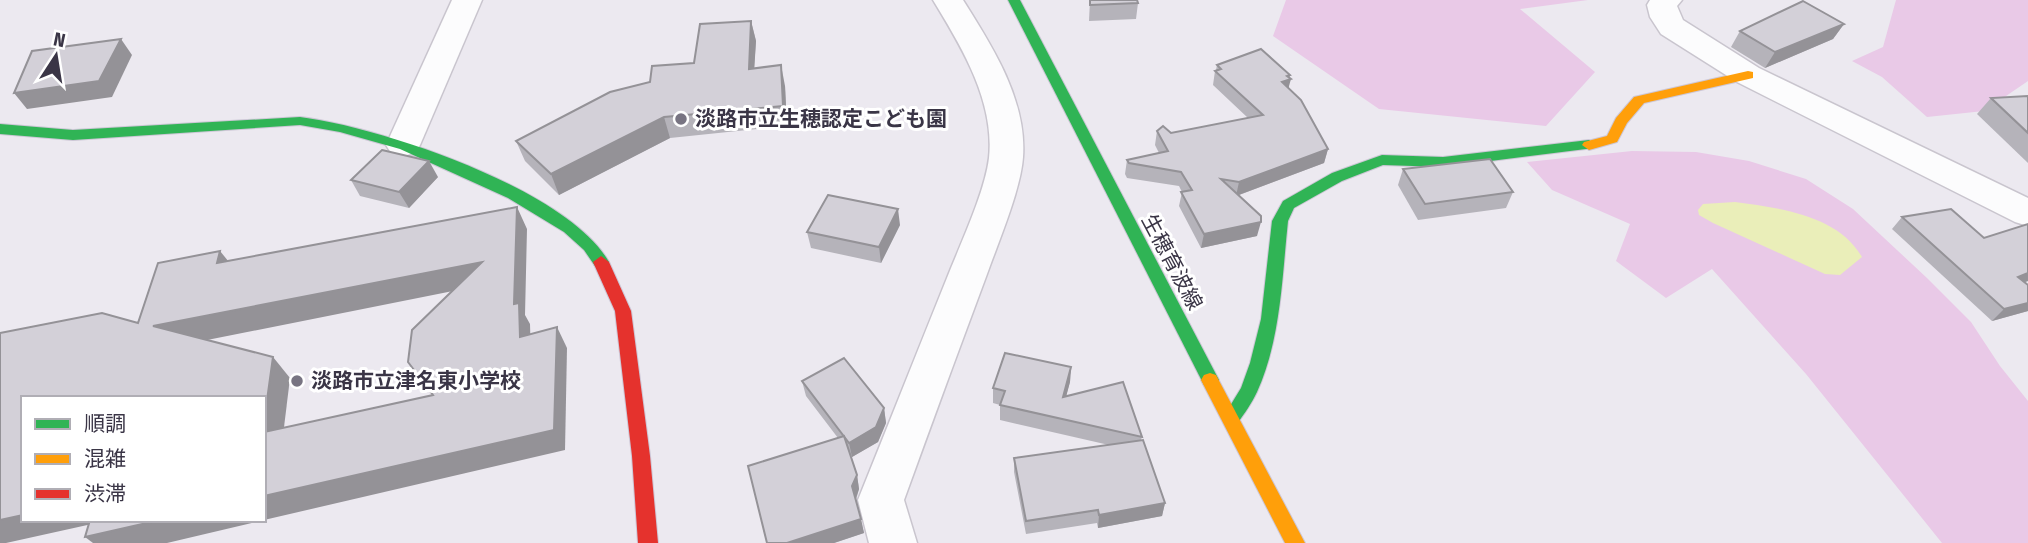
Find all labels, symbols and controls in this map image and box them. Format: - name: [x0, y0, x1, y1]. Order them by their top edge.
- north arrow: [21, 21, 91, 91]
- text: N: [51, 27, 67, 52]
- place label: 淡路市立生穂認定こども園: [695, 106, 947, 132]
- marker: 淡路市立生穂認定こども園: [673, 111, 689, 127]
- street label: 生穂育波線: [1136, 210, 1208, 314]
- place label: 淡路市立津名東小学校: [311, 368, 521, 394]
- marker: 淡路市立津名東小学校: [289, 373, 305, 389]
- legend: [21, 396, 266, 522]
- text: 順調: [84, 411, 126, 437]
- text: 混雑: [84, 446, 126, 472]
- text: 渋滞: [84, 481, 126, 507]

